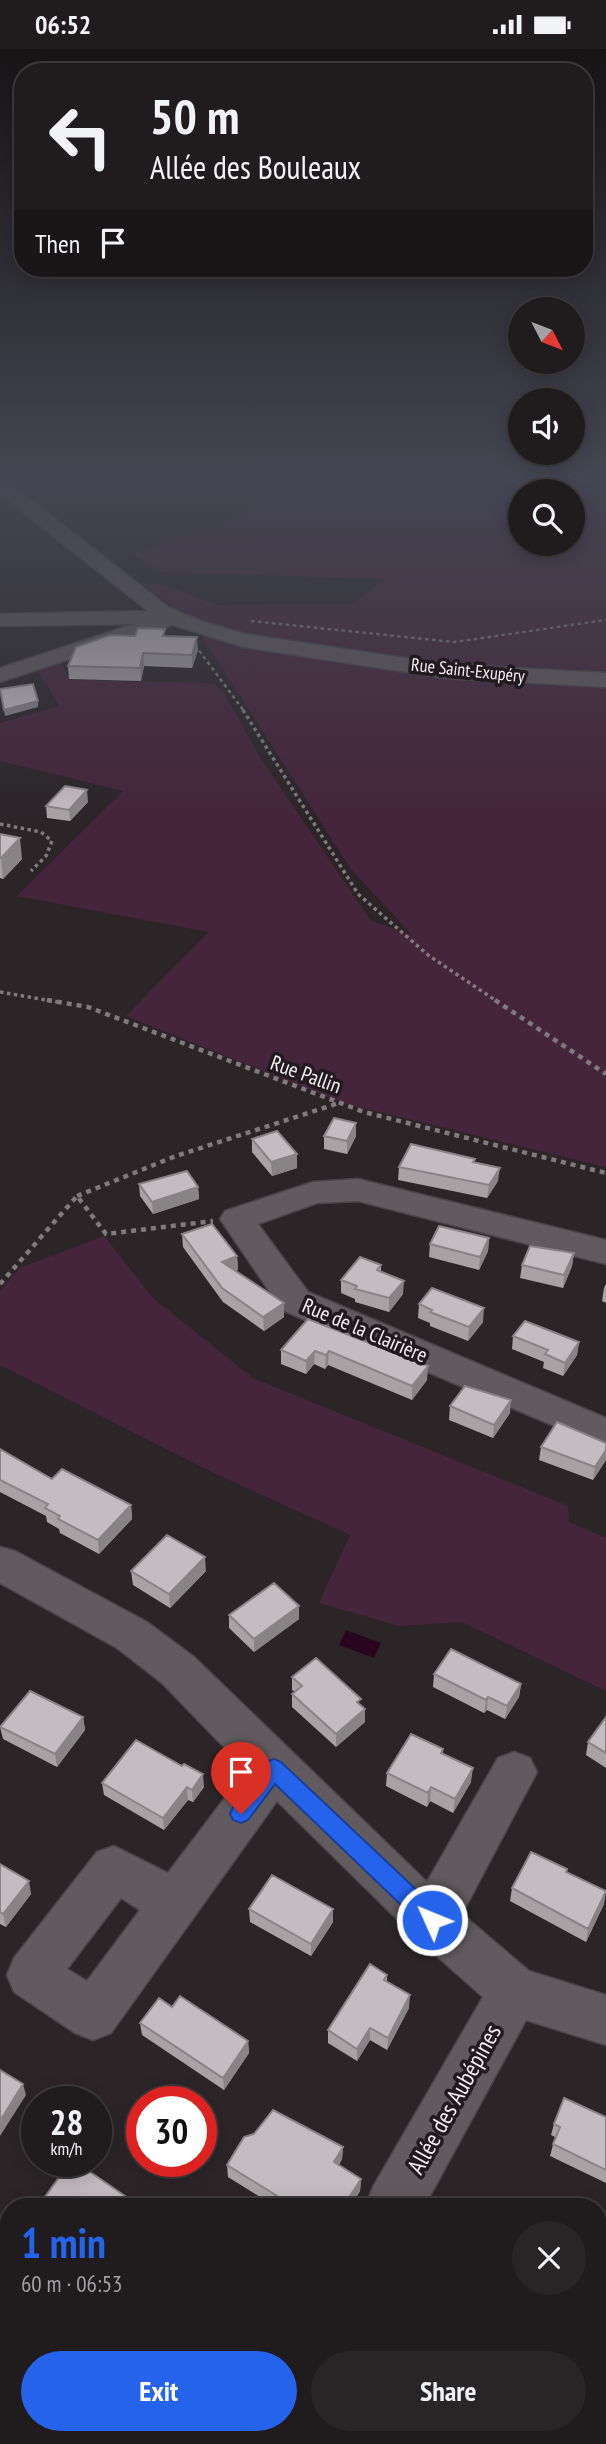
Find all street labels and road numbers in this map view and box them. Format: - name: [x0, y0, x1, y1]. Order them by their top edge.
- street label: Rue Saint-Exupéry: [410, 653, 526, 687]
- street label: Rue Pallin: [267, 1049, 345, 1099]
- street label: Rue de la Clairière: [298, 1292, 432, 1368]
- street label: Allée des Aubépines: [400, 2019, 508, 2179]

